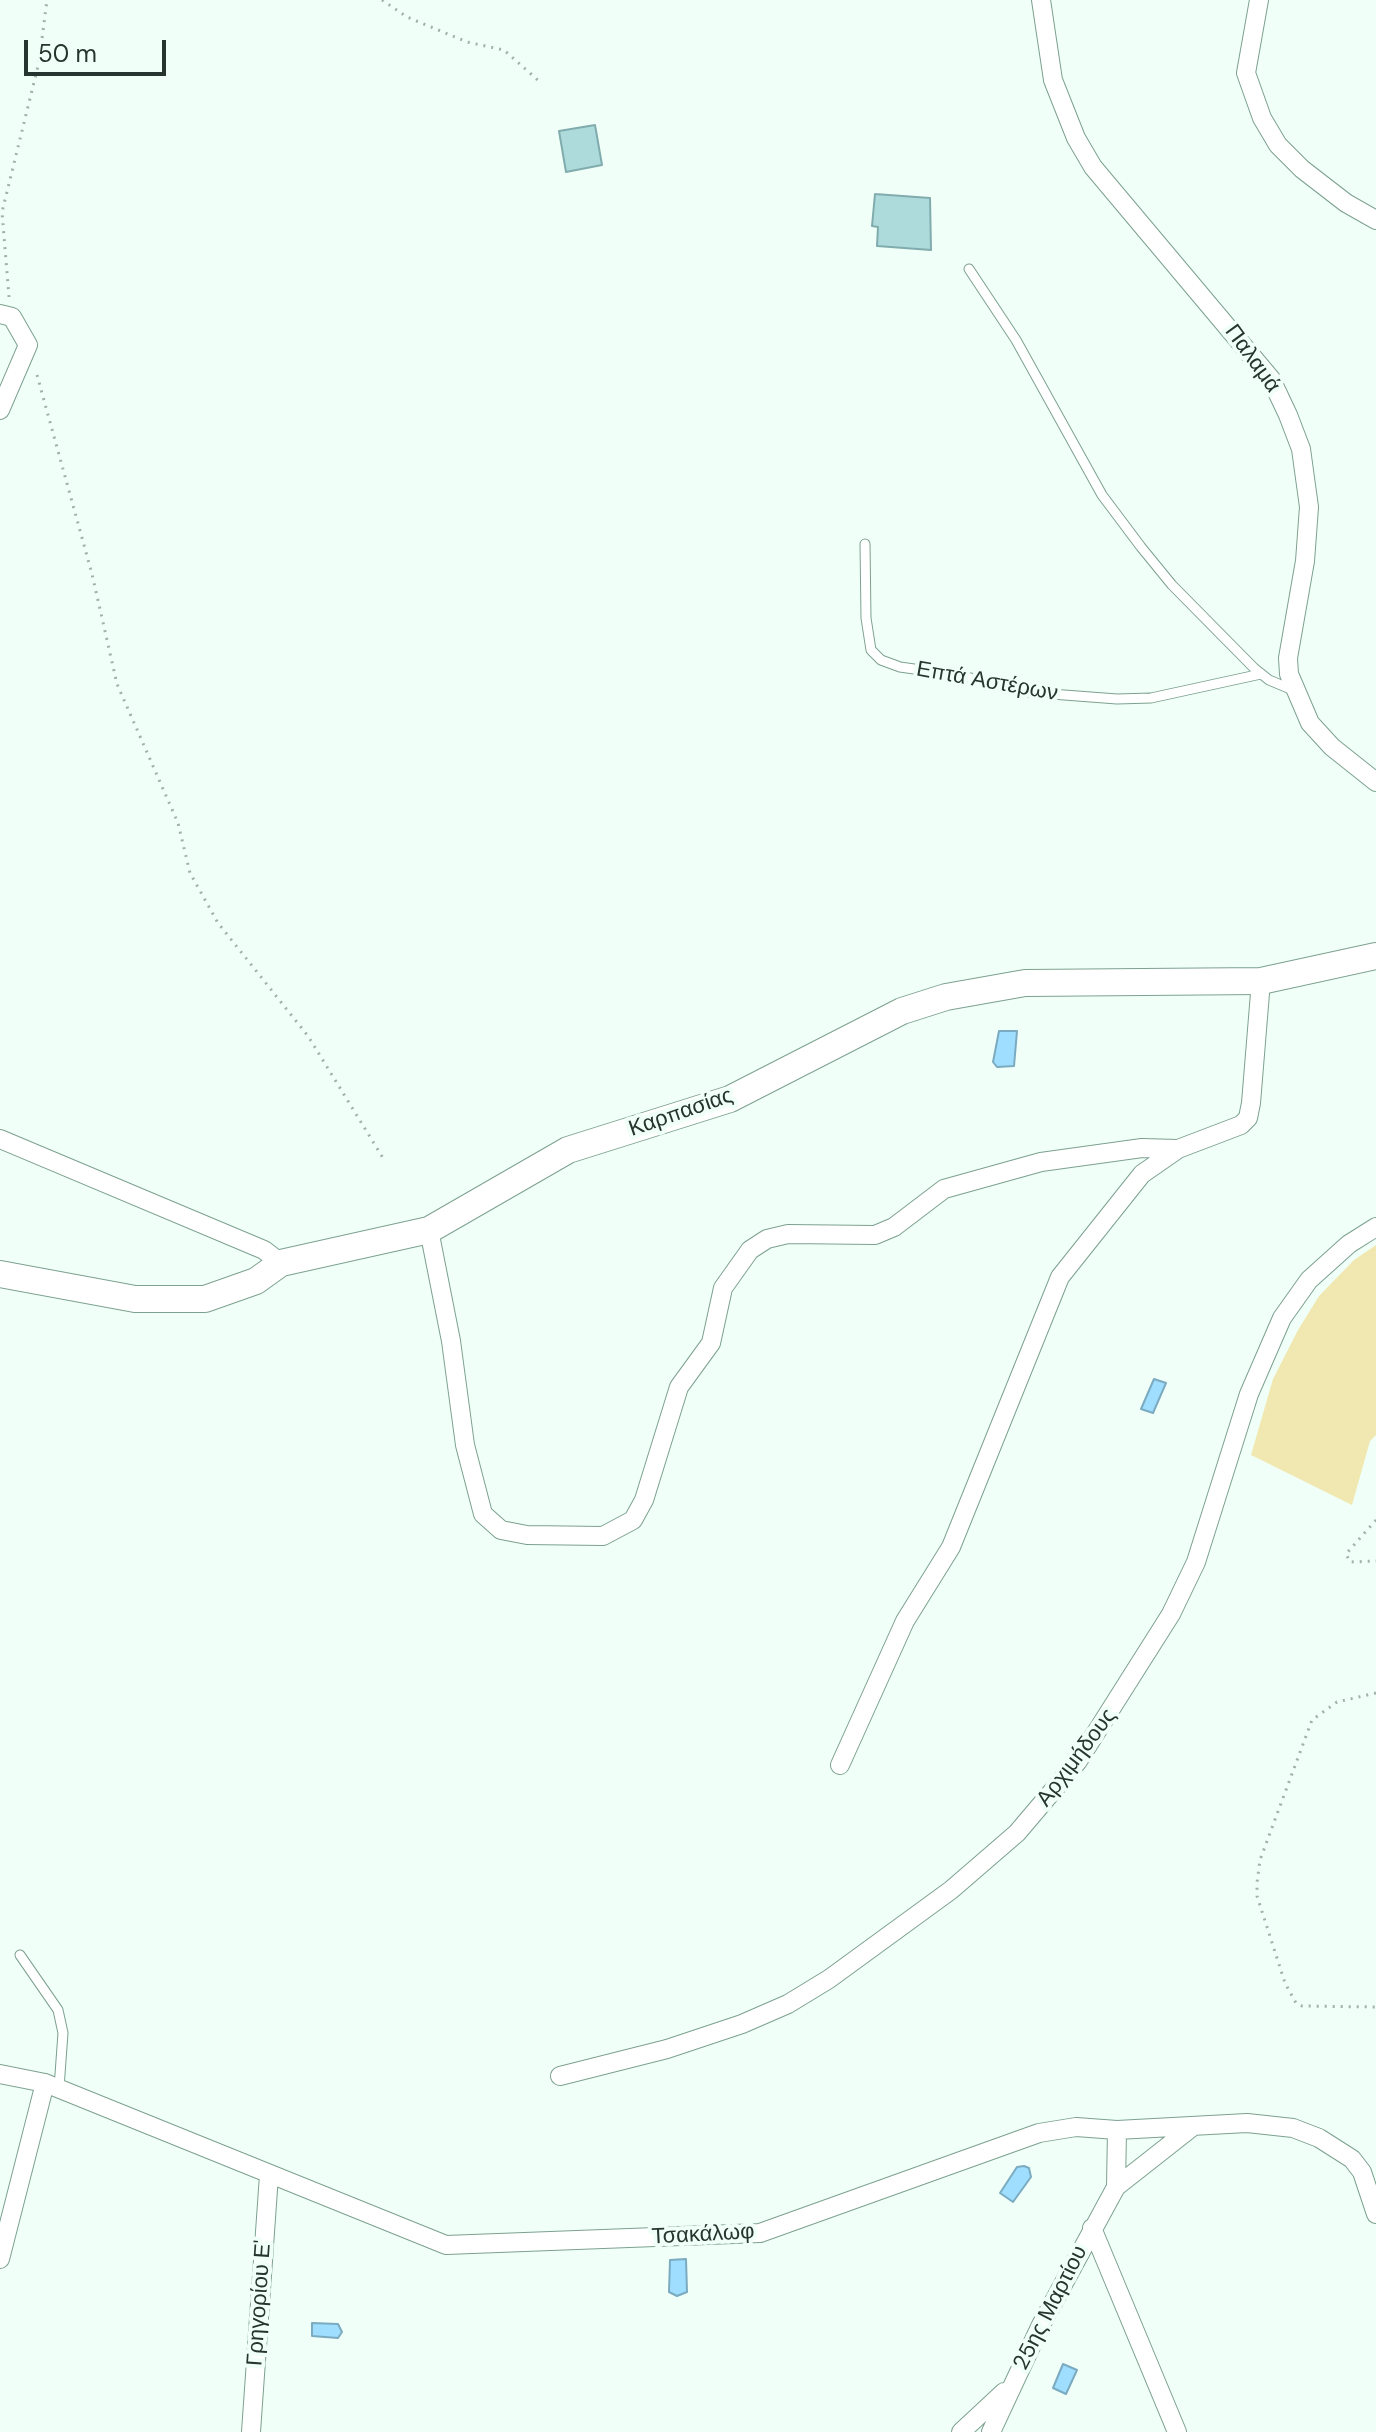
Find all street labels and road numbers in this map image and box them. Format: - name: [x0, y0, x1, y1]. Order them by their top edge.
- street label: Παλαμά: [1219, 320, 1285, 398]
- street label: Επτά Αστέρων: [914, 657, 1060, 707]
- street label: Καρπασίας: [625, 1083, 737, 1143]
- street label: Αρχιμήδους: [1032, 1704, 1122, 1812]
- street label: Τσακάλωφ: [651, 2219, 755, 2251]
- street label: Γρηγορίου Ε': [242, 2239, 278, 2367]
- street label: 25ης Μαρτίου: [1008, 2241, 1094, 2375]

